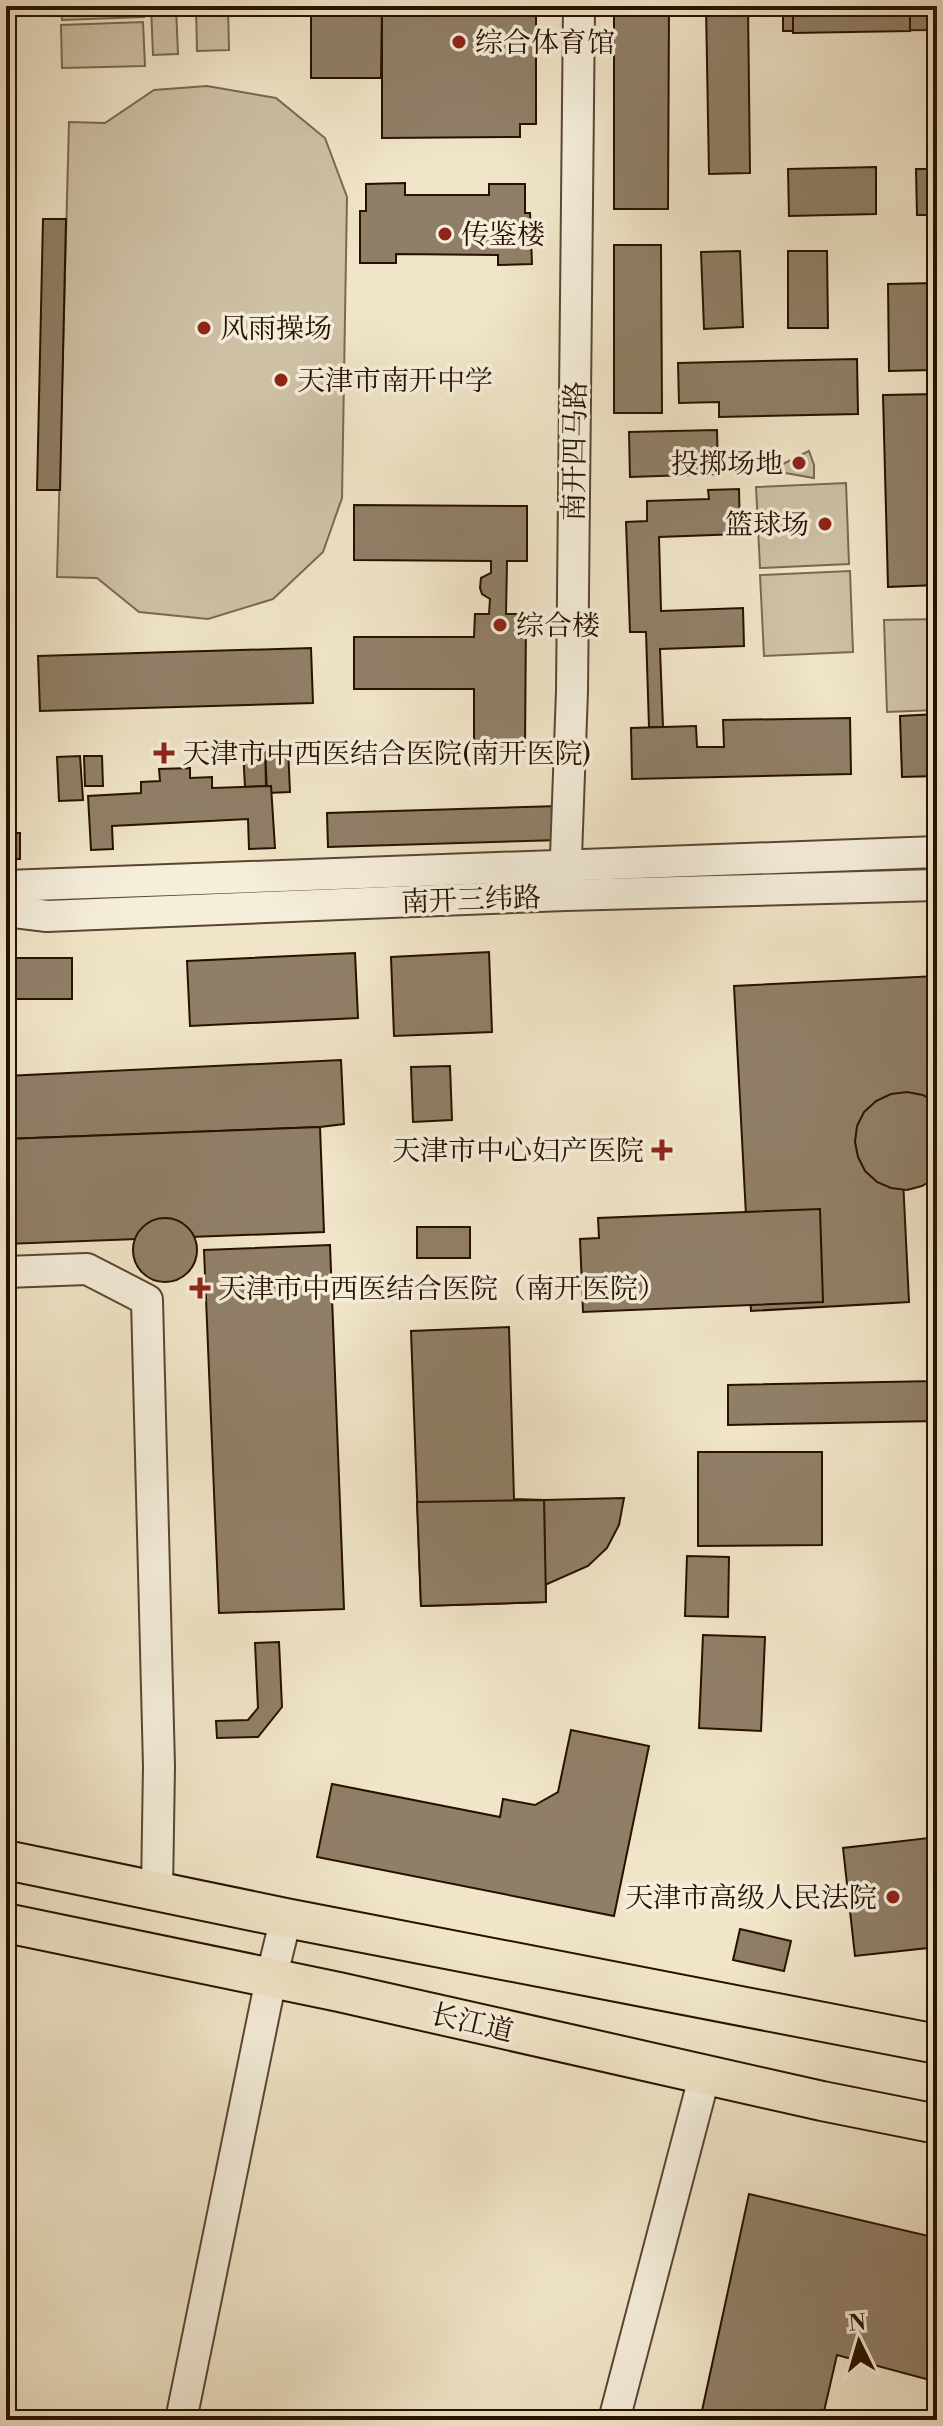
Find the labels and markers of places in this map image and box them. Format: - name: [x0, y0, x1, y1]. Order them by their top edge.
- place label: 综合体育馆: [475, 26, 615, 61]
- marker: 综合体育馆: [450, 33, 468, 51]
- place label: 传鉴楼: [461, 218, 545, 253]
- marker: 传鉴楼: [436, 225, 454, 243]
- place label: 风雨操场: [220, 312, 332, 347]
- marker: 风雨操场: [195, 319, 213, 337]
- place label: 天津市南开中学: [297, 364, 493, 399]
- marker: 天津市南开中学: [272, 371, 290, 389]
- place label: 投掷场地: [671, 447, 783, 482]
- marker: 投掷场地: [790, 454, 808, 472]
- place label: 篮球场: [725, 508, 809, 543]
- marker: 篮球场: [816, 515, 834, 533]
- place label: 综合楼: [516, 609, 600, 644]
- marker: 综合楼: [491, 616, 509, 634]
- place label: 天津市中西医结合医院(南开医院): [182, 737, 591, 772]
- marker: 天津市中西医结合医院(南开医院): [153, 742, 175, 764]
- place label: 天津市中心妇产医院: [392, 1134, 644, 1169]
- marker: 天津市中心妇产医院: [651, 1139, 673, 1161]
- place label: 天津市中西医结合医院（南开医院）: [218, 1272, 666, 1307]
- marker: 天津市中西医结合医院（南开医院）: [189, 1277, 211, 1299]
- place label: 天津市高级人民法院: [625, 1881, 877, 1916]
- marker: 天津市高级人民法院: [884, 1888, 902, 1906]

